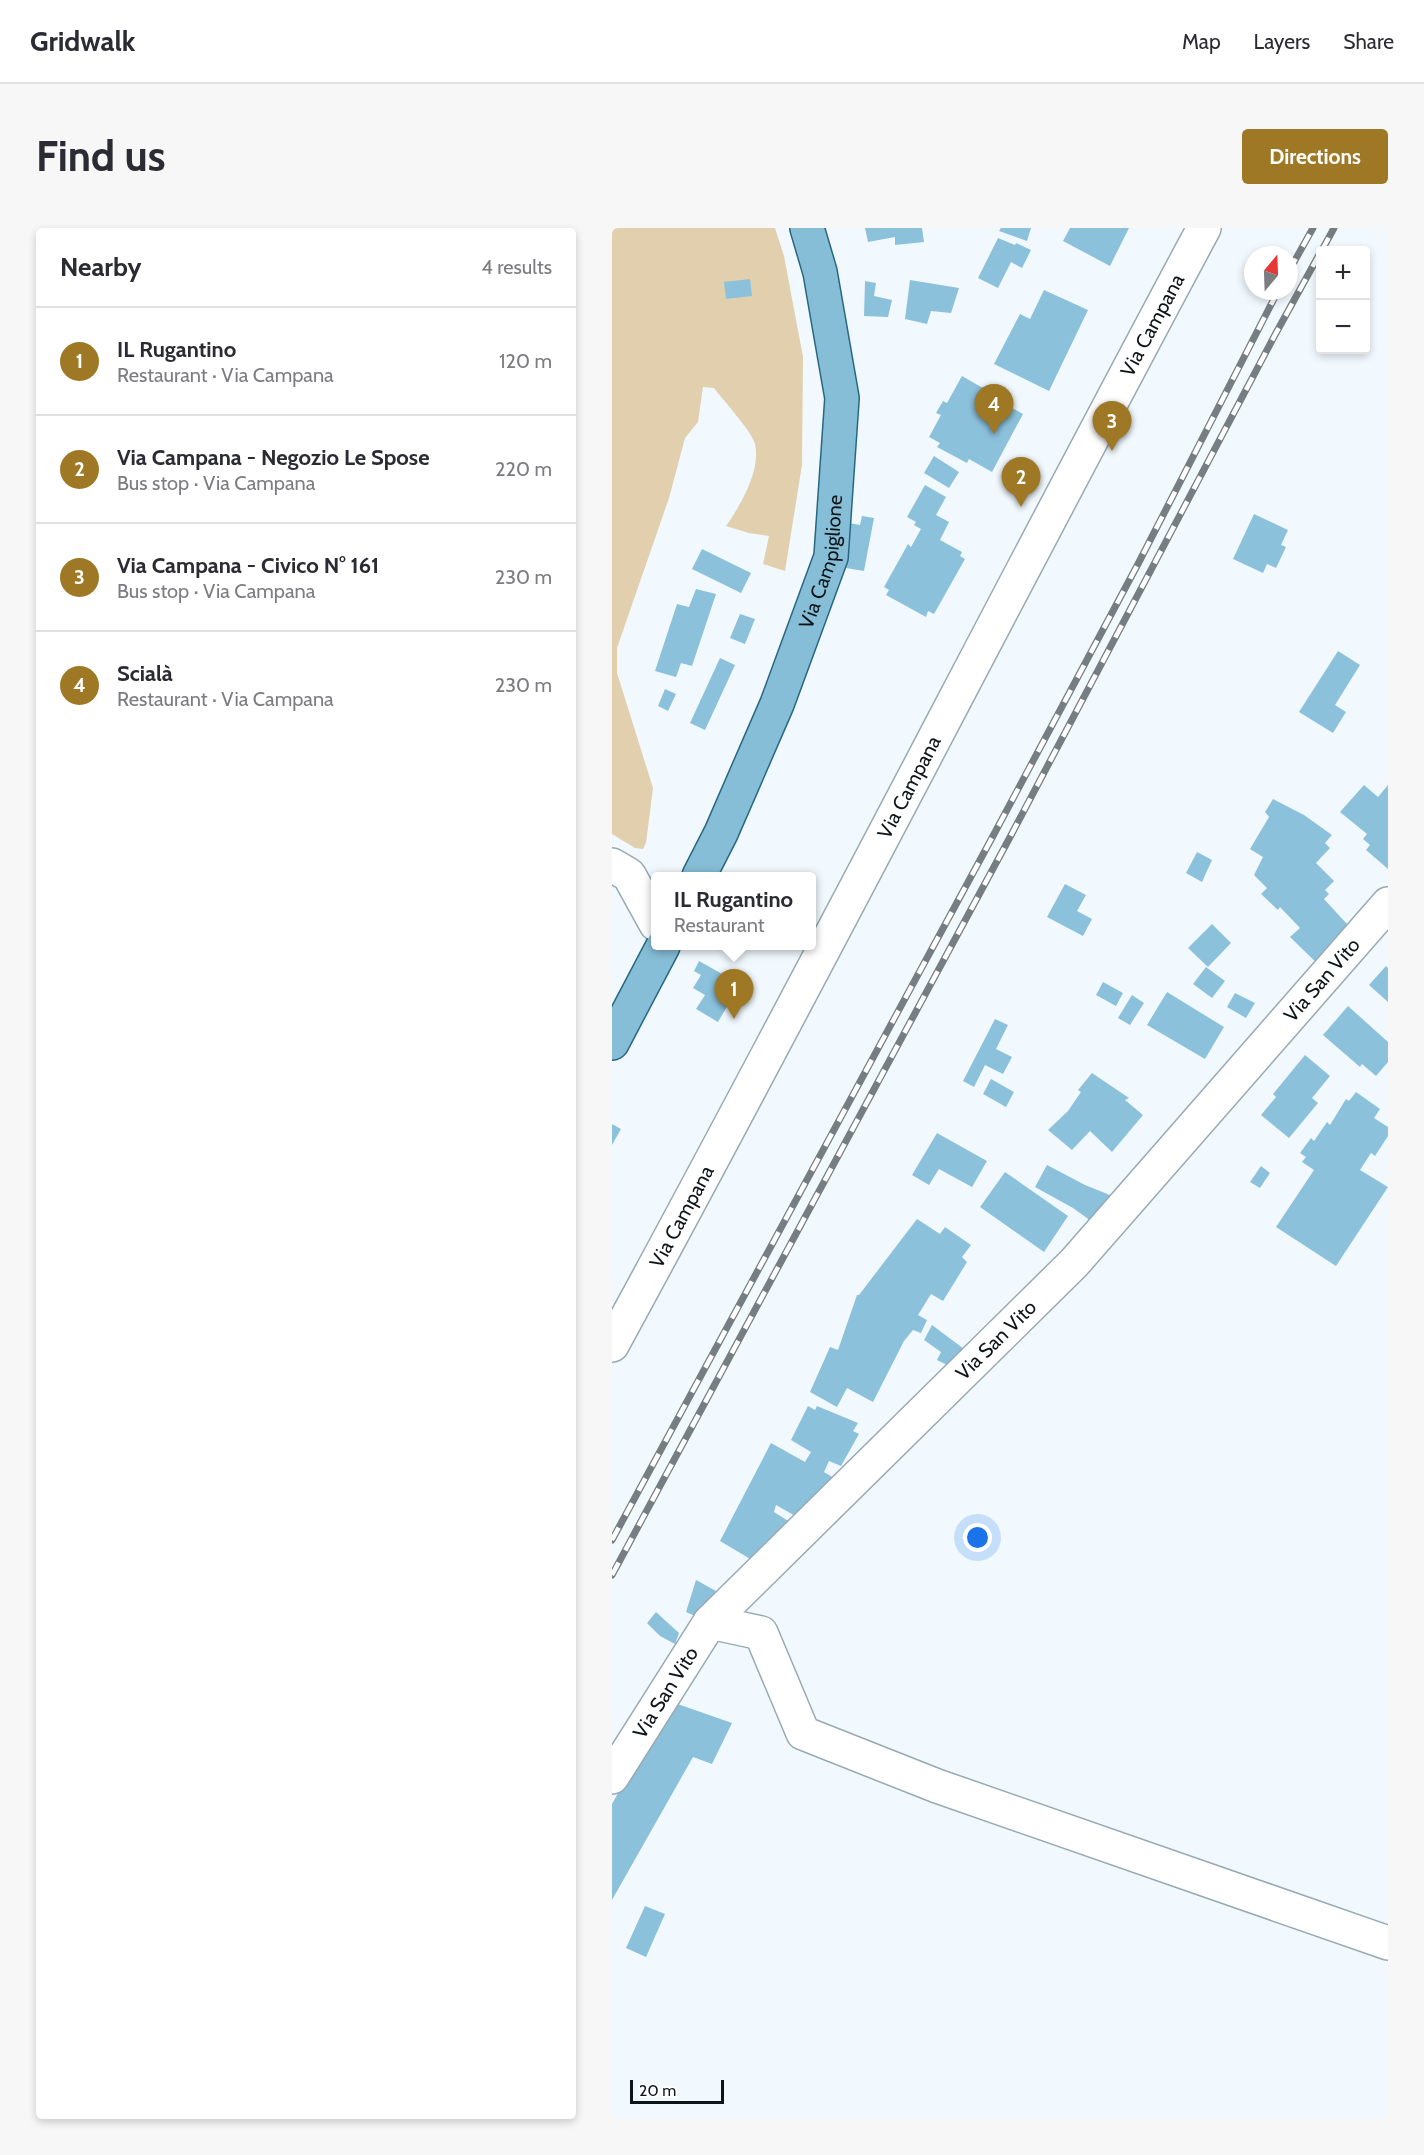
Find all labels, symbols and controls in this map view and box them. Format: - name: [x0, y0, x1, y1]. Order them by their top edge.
- text: Gridwalk: [30, 24, 135, 58]
- text: Map: [1182, 29, 1221, 54]
- text: Layers: [1254, 29, 1310, 54]
- text: Share: [1343, 29, 1394, 54]
- button: Directions: [1242, 129, 1388, 184]
- text: Find us: [36, 130, 165, 182]
- north arrow: [1244, 246, 1298, 300]
- map controls: [1316, 246, 1370, 354]
- button: +: [1316, 246, 1370, 300]
- text: Nearby: [60, 251, 141, 283]
- text: 4 results: [481, 255, 552, 279]
- street label: Via Campana: [1115, 270, 1189, 380]
- button: −: [1316, 300, 1370, 354]
- text: IL Rugantino: [117, 336, 236, 363]
- text: 1: [76, 349, 83, 373]
- text: 120 m: [499, 349, 552, 373]
- text: Restaurant · Via Campana: [117, 363, 334, 387]
- pin: 4: [974, 384, 1013, 434]
- pin: 3: [1092, 402, 1132, 451]
- text: Via Campana - Negozio Le Spose: [117, 444, 430, 471]
- text: 2: [74, 457, 85, 481]
- text: 220 m: [495, 457, 552, 481]
- pin: 2: [1002, 458, 1040, 507]
- text: Bus stop · Via Campana: [117, 471, 315, 495]
- street label: Via Campiglione: [794, 494, 847, 632]
- text: Via Campana - Civico N° 161: [117, 552, 379, 579]
- text: 3: [74, 565, 85, 589]
- text: 230 m: [495, 565, 552, 589]
- text: Bus stop · Via Campana: [117, 579, 315, 603]
- text: Scialà: [117, 660, 173, 687]
- text: 4: [73, 673, 86, 697]
- text: 230 m: [495, 673, 552, 697]
- text: Restaurant · Via Campana: [117, 687, 334, 711]
- street label: Via Campana: [872, 731, 946, 843]
- popup: [651, 872, 816, 950]
- text: IL Rugantino: [674, 886, 793, 913]
- text: Restaurant: [674, 913, 764, 937]
- street label: Via San Vito: [1279, 933, 1365, 1027]
- pin: 1: [714, 970, 754, 1019]
- street label: Via Campana: [644, 1161, 719, 1272]
- street label: Via San Vito: [951, 1295, 1041, 1385]
- your location: [963, 1523, 992, 1552]
- street label: Via San Vito: [628, 1642, 703, 1743]
- scale bar: [630, 2077, 724, 2104]
- text: 20 m: [639, 2081, 676, 2100]

